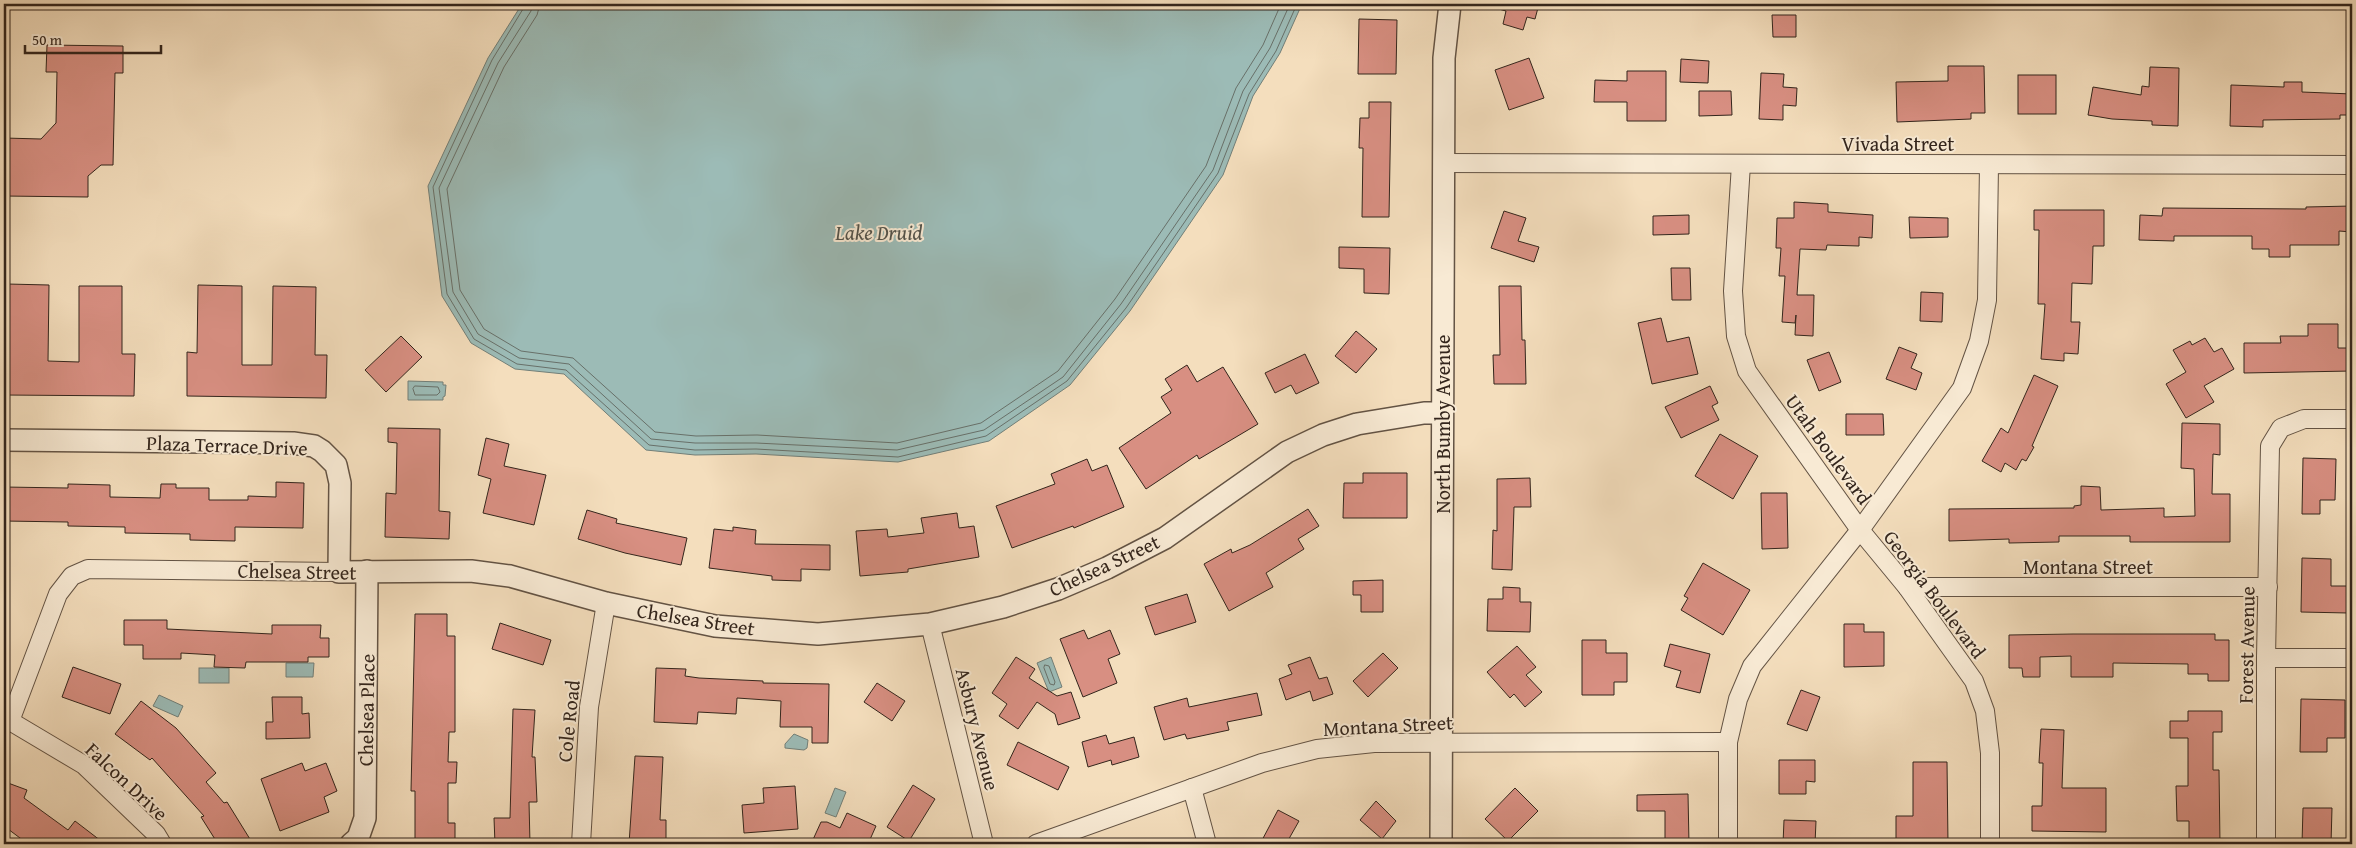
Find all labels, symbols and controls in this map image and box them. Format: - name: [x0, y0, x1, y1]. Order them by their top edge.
- scale bar: [25, 22, 161, 54]
- text: 50 m: [32, 29, 63, 50]
- street label: Vivada Street: [1842, 129, 1954, 158]
- water label: Lake Druid: [834, 217, 923, 248]
- street label: North Bumby Avenue: [1428, 335, 1457, 513]
- street label: Utah Boulevard: [1779, 388, 1879, 511]
- street label: Plaza Terrace Drive: [146, 428, 308, 462]
- street label: Georgia Boulevard: [1877, 524, 1993, 665]
- street label: Chelsea Street: [1044, 527, 1164, 603]
- street label: Montana Street: [2023, 552, 2153, 581]
- street label: Chelsea Street: [237, 555, 357, 587]
- street label: Forest Avenue: [2230, 586, 2262, 704]
- street label: Chelsea Street: [635, 595, 757, 643]
- street label: Chelsea Place: [351, 654, 381, 766]
- street label: Asbury Avenue: [949, 665, 1007, 793]
- street label: Cole Road: [549, 678, 587, 763]
- street label: Montana Street: [1322, 707, 1454, 743]
- street label: Falcon Drive: [79, 735, 175, 827]

